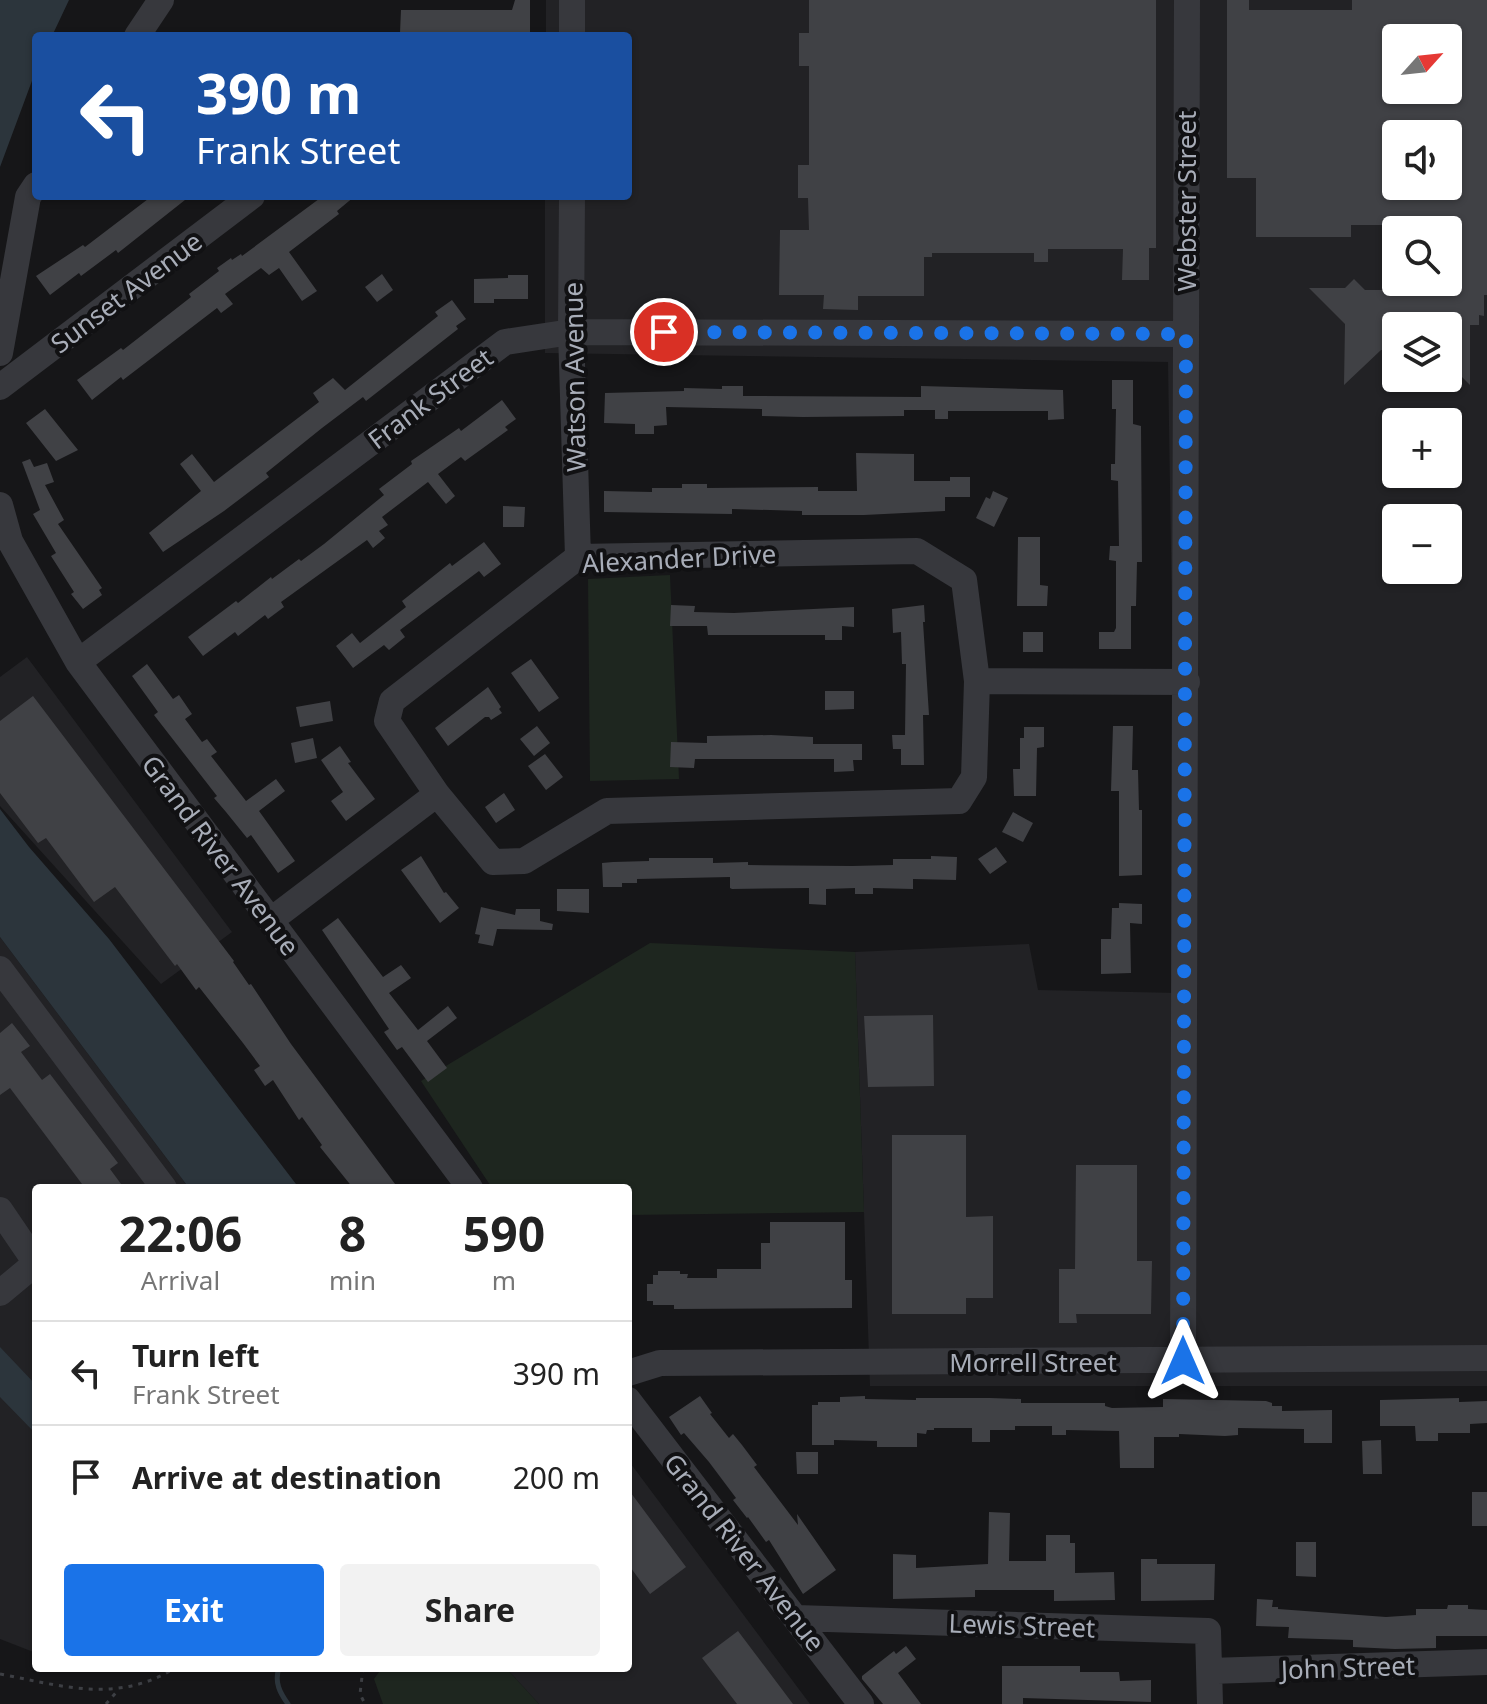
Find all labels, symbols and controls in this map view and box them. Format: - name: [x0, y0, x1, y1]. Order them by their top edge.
- north arrow: [1382, 24, 1462, 104]
- map controls: [1382, 24, 1462, 584]
- text: 390 m: [196, 54, 361, 130]
- icon: left: [64, 64, 168, 168]
- street label: Webster Street: [1168, 111, 1204, 291]
- button: sound: [1382, 120, 1462, 200]
- text: Frank Street: [196, 126, 400, 175]
- button: search: [1382, 216, 1462, 296]
- street label: Sunset Avenue: [43, 223, 209, 361]
- street label: Watson Avenue: [554, 282, 594, 472]
- pin: [630, 298, 698, 366]
- icon: arrive: [642, 310, 686, 354]
- button: layers: [1382, 312, 1462, 392]
- street label: Frank Street: [360, 339, 500, 457]
- button: +: [1382, 408, 1462, 488]
- button: −: [1382, 504, 1462, 584]
- street label: Alexander Drive: [581, 535, 777, 581]
- street label: Grand River Avenue: [134, 747, 308, 963]
- text: 22:06: [119, 1201, 242, 1266]
- text: 8: [339, 1201, 366, 1266]
- text: 590: [463, 1201, 545, 1266]
- text: Arrival: [141, 1262, 220, 1298]
- text: min: [329, 1262, 376, 1298]
- text: m: [492, 1262, 516, 1298]
- position arrow: [1141, 1319, 1225, 1403]
- text: Turn left: [132, 1335, 260, 1376]
- street label: Morrell Street: [949, 1344, 1117, 1380]
- icon: left: [64, 1351, 108, 1395]
- text: 390 m: [513, 1353, 600, 1394]
- text: Frank Street: [132, 1376, 280, 1412]
- street label: Grand River Avenue: [656, 1446, 834, 1658]
- icon: arrive: [64, 1455, 108, 1499]
- text: Arrive at destination: [132, 1457, 442, 1498]
- text: 200 m: [513, 1457, 600, 1498]
- button: Exit: [64, 1564, 324, 1656]
- button: Share: [340, 1564, 600, 1656]
- street label: Lewis Street: [948, 1604, 1096, 1646]
- street label: John Street: [1277, 1647, 1416, 1687]

